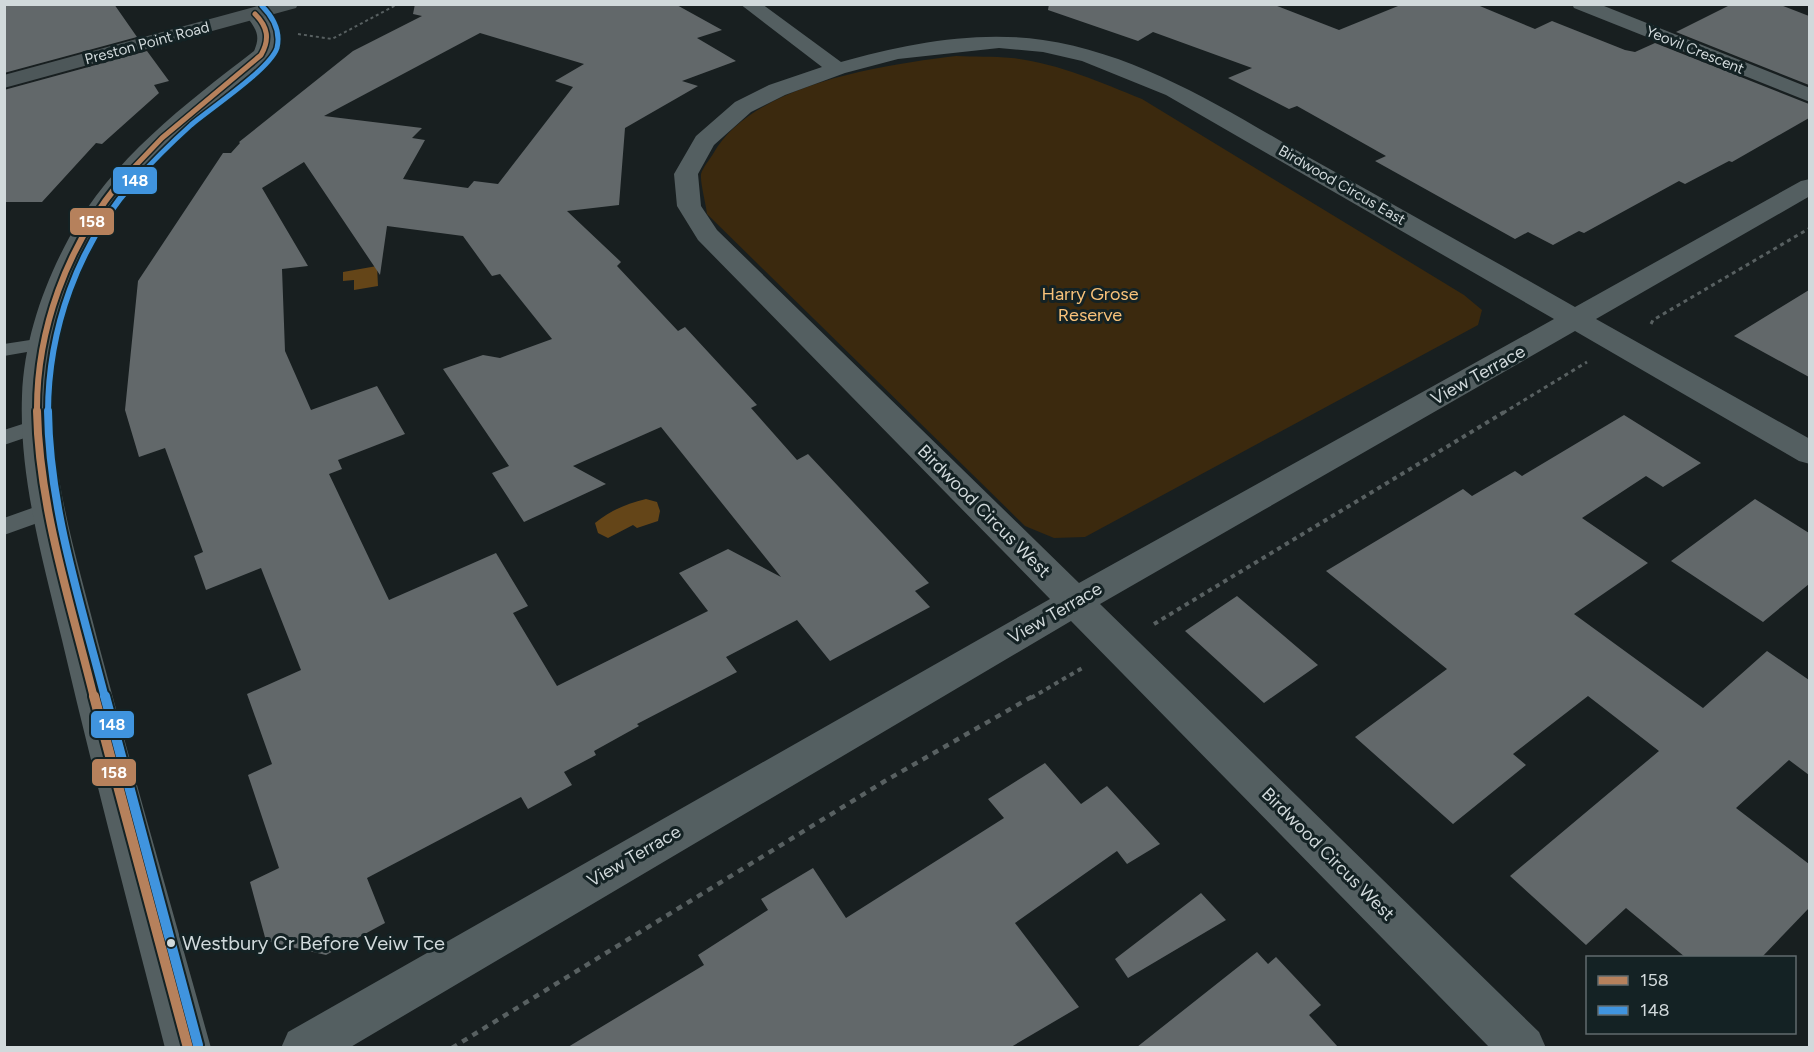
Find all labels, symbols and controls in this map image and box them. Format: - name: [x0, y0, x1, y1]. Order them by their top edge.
- street label: Preston Point Road: [83, 18, 211, 68]
- street label: Yeovil Crescent: [1643, 22, 1747, 78]
- street label: Birdwood Circus East: [1275, 141, 1409, 229]
- line badge: 148: [112, 166, 158, 195]
- text: 148: [122, 171, 149, 190]
- line badge: 158: [69, 207, 115, 236]
- text: 158: [79, 212, 105, 231]
- park label: Harry Grose Reserve: [1041, 283, 1139, 326]
- street label: View Terrace: [1427, 340, 1529, 410]
- street label: Birdwood Circus West: [913, 440, 1055, 582]
- street label: View Terrace: [1004, 577, 1106, 649]
- line badge: 148: [90, 710, 135, 739]
- text: 148: [99, 715, 126, 734]
- line badge: 158: [91, 758, 137, 787]
- text: 158: [101, 763, 127, 782]
- street label: Birdwood Circus West: [1257, 783, 1399, 925]
- street label: View Terrace: [583, 820, 685, 892]
- place label: Westbury Cr Before Veiw Tce: [182, 931, 445, 955]
- marker: Westbury Cr Before Veiw Tce: [165, 937, 177, 949]
- legend: [1586, 956, 1796, 1034]
- text: 158: [1640, 969, 1669, 991]
- text: 148: [1640, 999, 1670, 1021]

